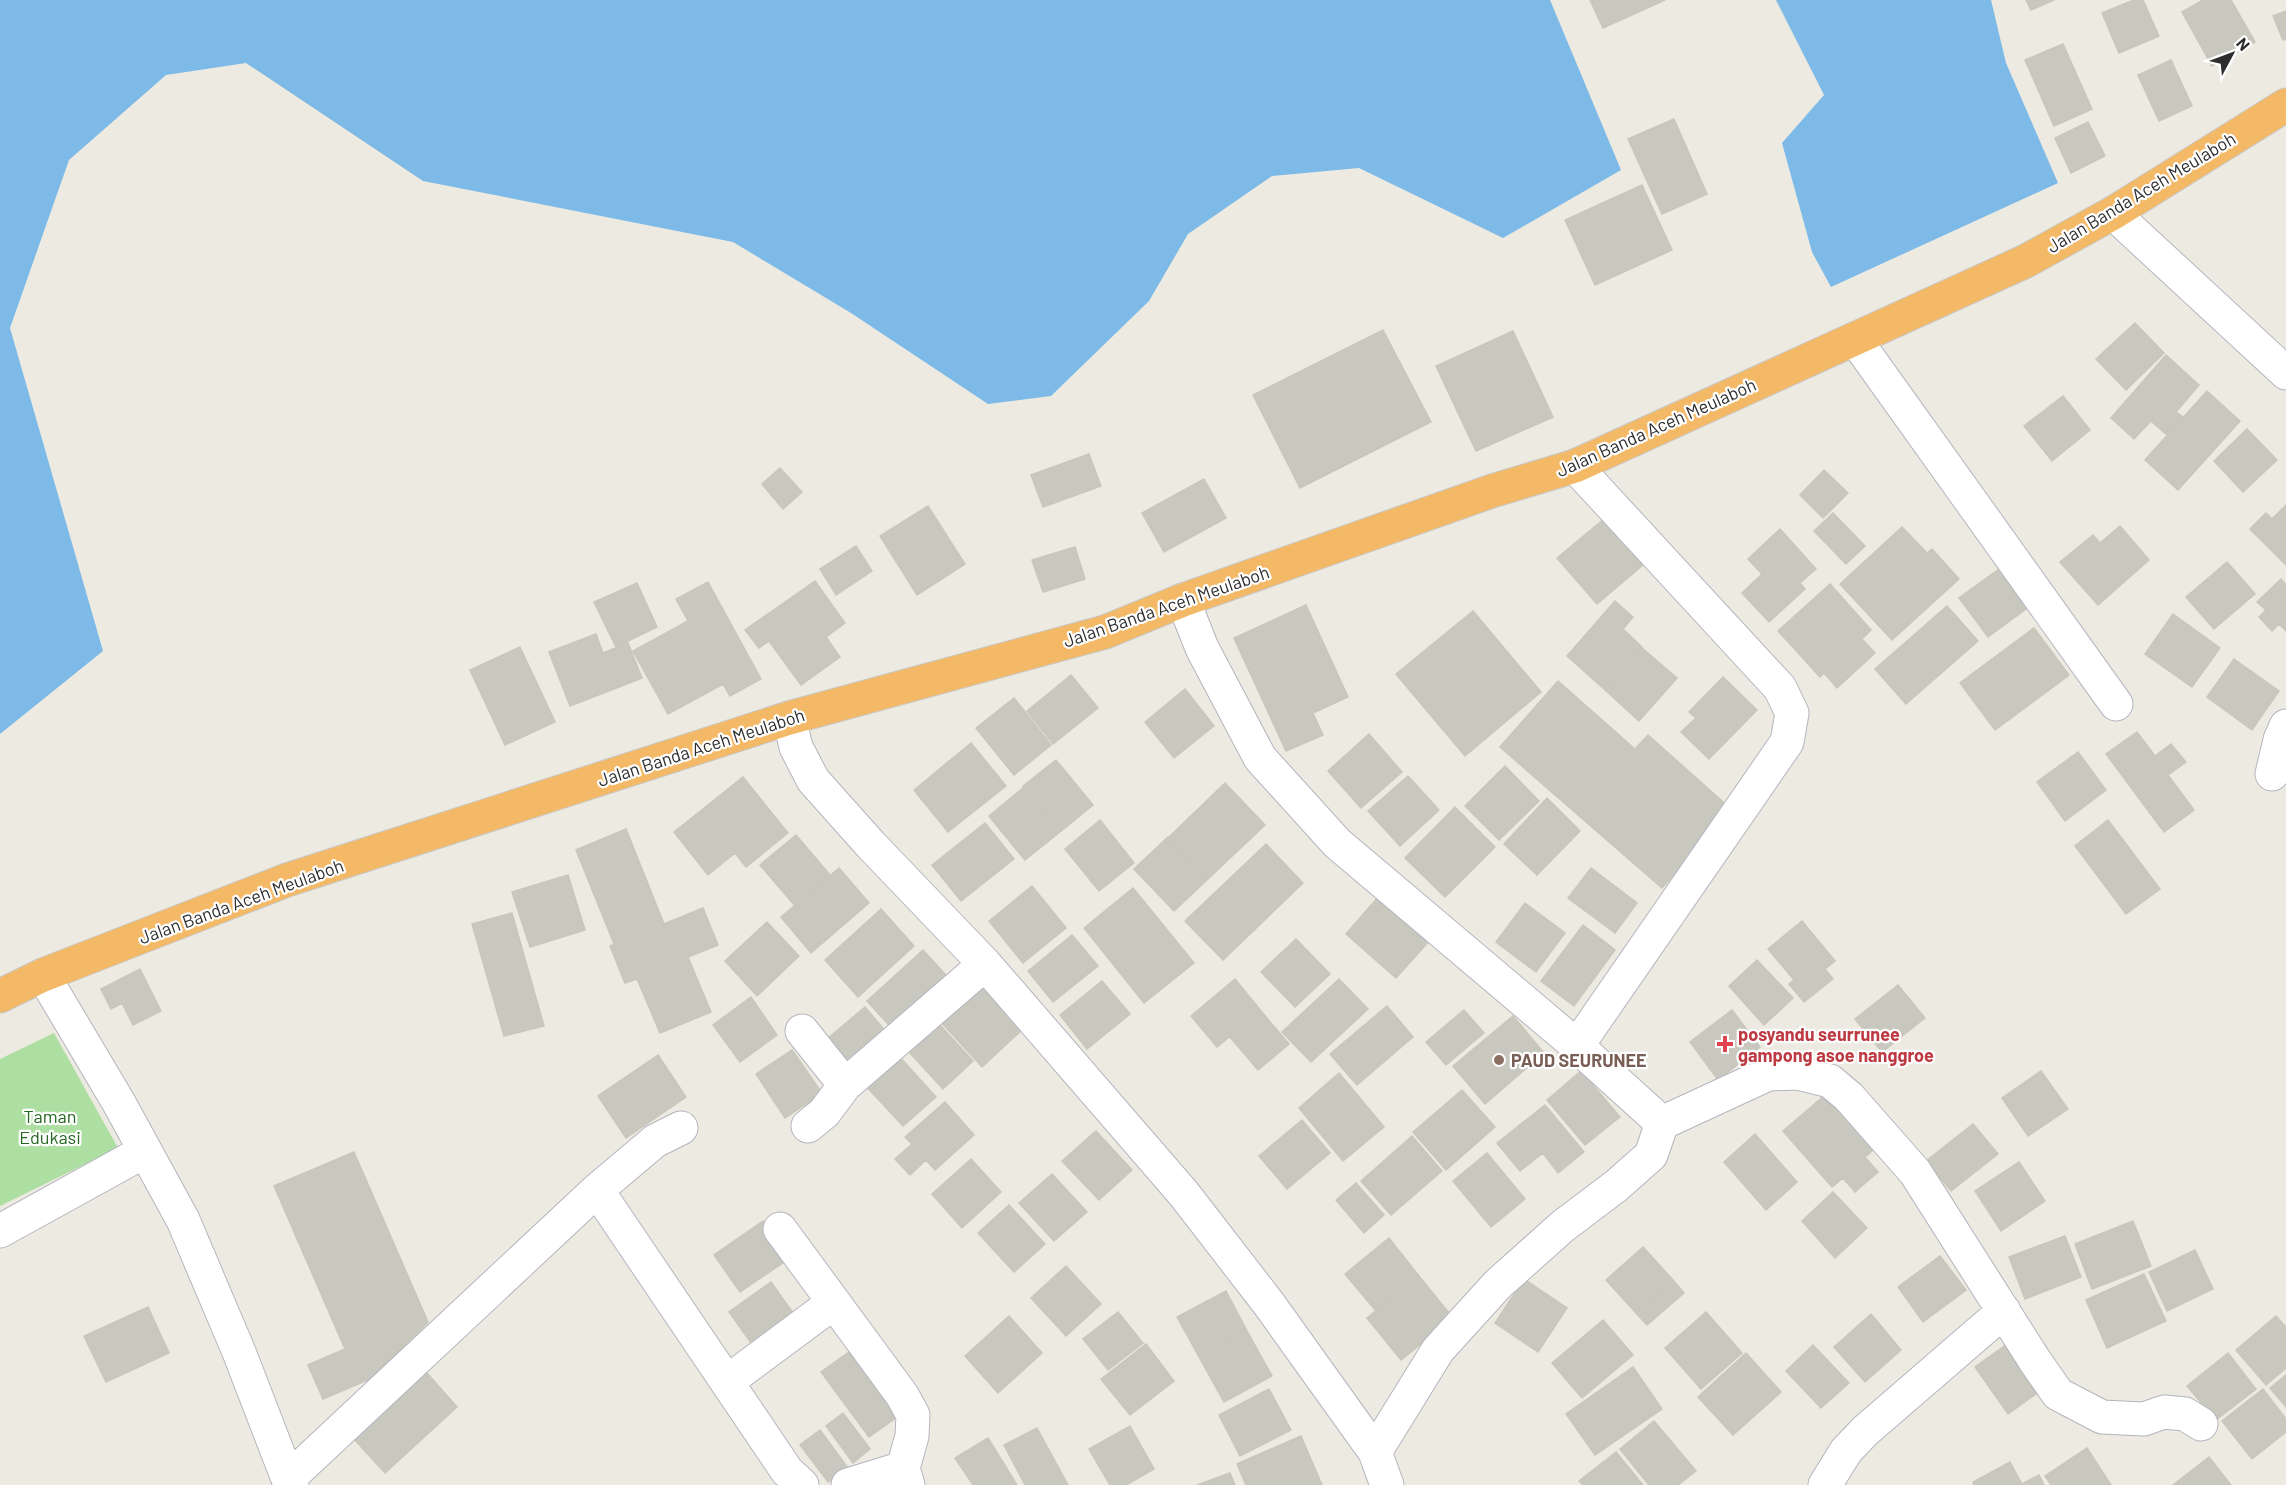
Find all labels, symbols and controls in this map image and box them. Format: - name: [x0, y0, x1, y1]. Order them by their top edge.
- north arrow: [2202, 24, 2262, 84]
- text: N: [2233, 34, 2254, 54]
- street label: Jalan Banda Aceh Meulaboh: [2043, 127, 2239, 257]
- street label: Jalan Banda Aceh Meulaboh: [1553, 373, 1759, 481]
- street label: Jalan Banda Aceh Meulaboh: [1060, 560, 1272, 652]
- street label: Jalan Banda Aceh Meulaboh: [595, 703, 807, 791]
- street label: Jalan Banda Aceh Meulaboh: [136, 854, 346, 948]
- place label: posyandu seurrunee gampong asoe nanggroe: [1738, 1023, 1934, 1066]
- marker: posyandu seurrunee gampong asoe nanggroe: [1716, 1035, 1734, 1053]
- place label: PAUD SEURUNEE: [1511, 1049, 1646, 1071]
- marker: PAUD SEURUNEE: [1492, 1053, 1506, 1067]
- park label: Taman Edukasi: [19, 1105, 81, 1148]

